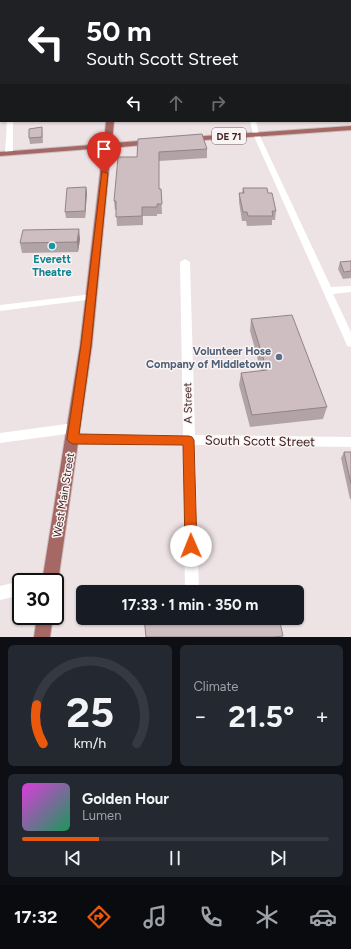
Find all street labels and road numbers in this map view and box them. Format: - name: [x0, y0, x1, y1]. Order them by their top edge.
- road number: DE 71: [212, 128, 246, 144]
- street label: A Street: [181, 382, 195, 424]
- street label: South Scott Street: [205, 433, 315, 449]
- street label: West Main Street: [51, 452, 77, 538]

